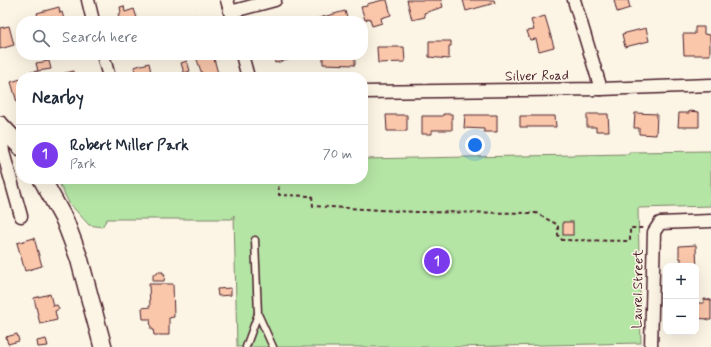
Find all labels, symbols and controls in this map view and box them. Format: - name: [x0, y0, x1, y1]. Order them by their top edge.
- search box: [16, 16, 368, 60]
- icon: search: [30, 27, 52, 49]
- text: Search here: [62, 28, 138, 48]
- street label: Silver Road: [505, 66, 569, 86]
- text: Nearby: [32, 87, 84, 109]
- your location: [465, 135, 485, 155]
- text: Robert Miller Park: [70, 136, 189, 156]
- text: 1: [42, 146, 48, 163]
- text: 70 m: [323, 146, 352, 163]
- text: Park: [70, 156, 96, 173]
- pin: 1: [424, 246, 450, 276]
- street label: Laurel Street: [628, 248, 648, 329]
- map controls: [663, 263, 699, 335]
- button: +: [663, 263, 699, 299]
- button: −: [663, 299, 699, 335]

